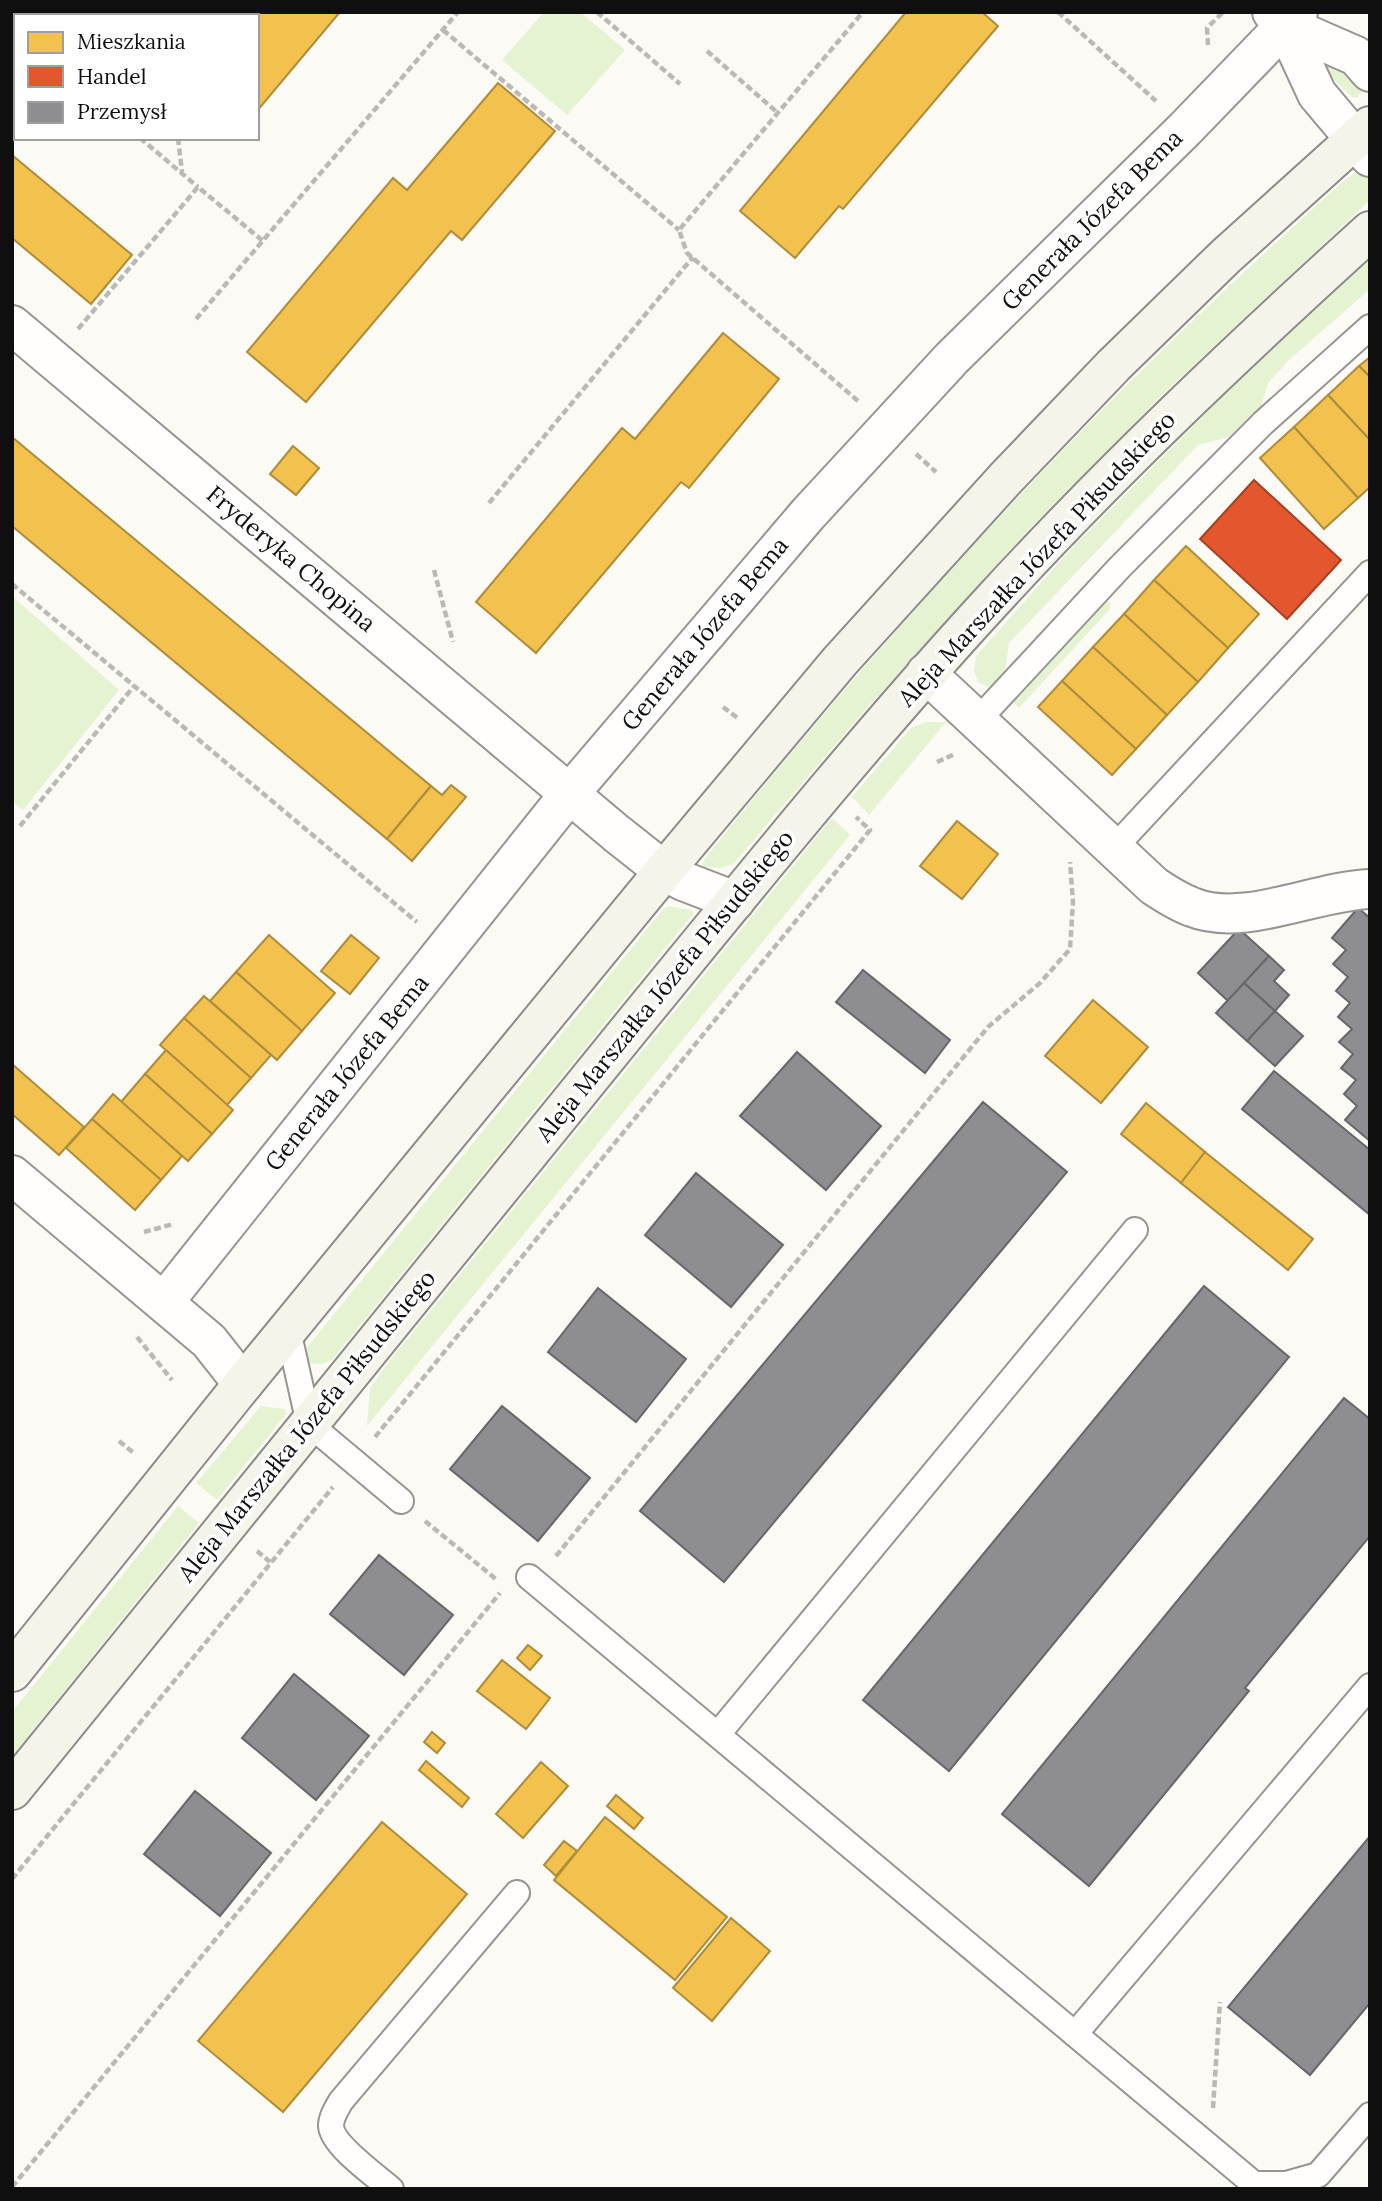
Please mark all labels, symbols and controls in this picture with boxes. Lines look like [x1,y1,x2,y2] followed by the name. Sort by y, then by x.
[14,14,259,140] legend
[77,28,186,55] text: Mieszkania
[77,63,146,90] text: Handel
[77,98,167,125] text: Przemysł
[994,122,1189,317] street label: Generała Józefa Bema
[891,404,1182,714] street label: Aleja Marszałka Józefa Piłsudskiego
[200,479,382,639] street label: Fryderyka Chopina
[614,530,795,737] street label: Generała Józefa Bema
[528,823,800,1149] street label: Aleja Marszałka Józefa Piłsudskiego
[258,968,435,1177] street label: Generała Józefa Bema
[170,1263,442,1589] street label: Aleja Marszałka Józefa Piłsudskiego

